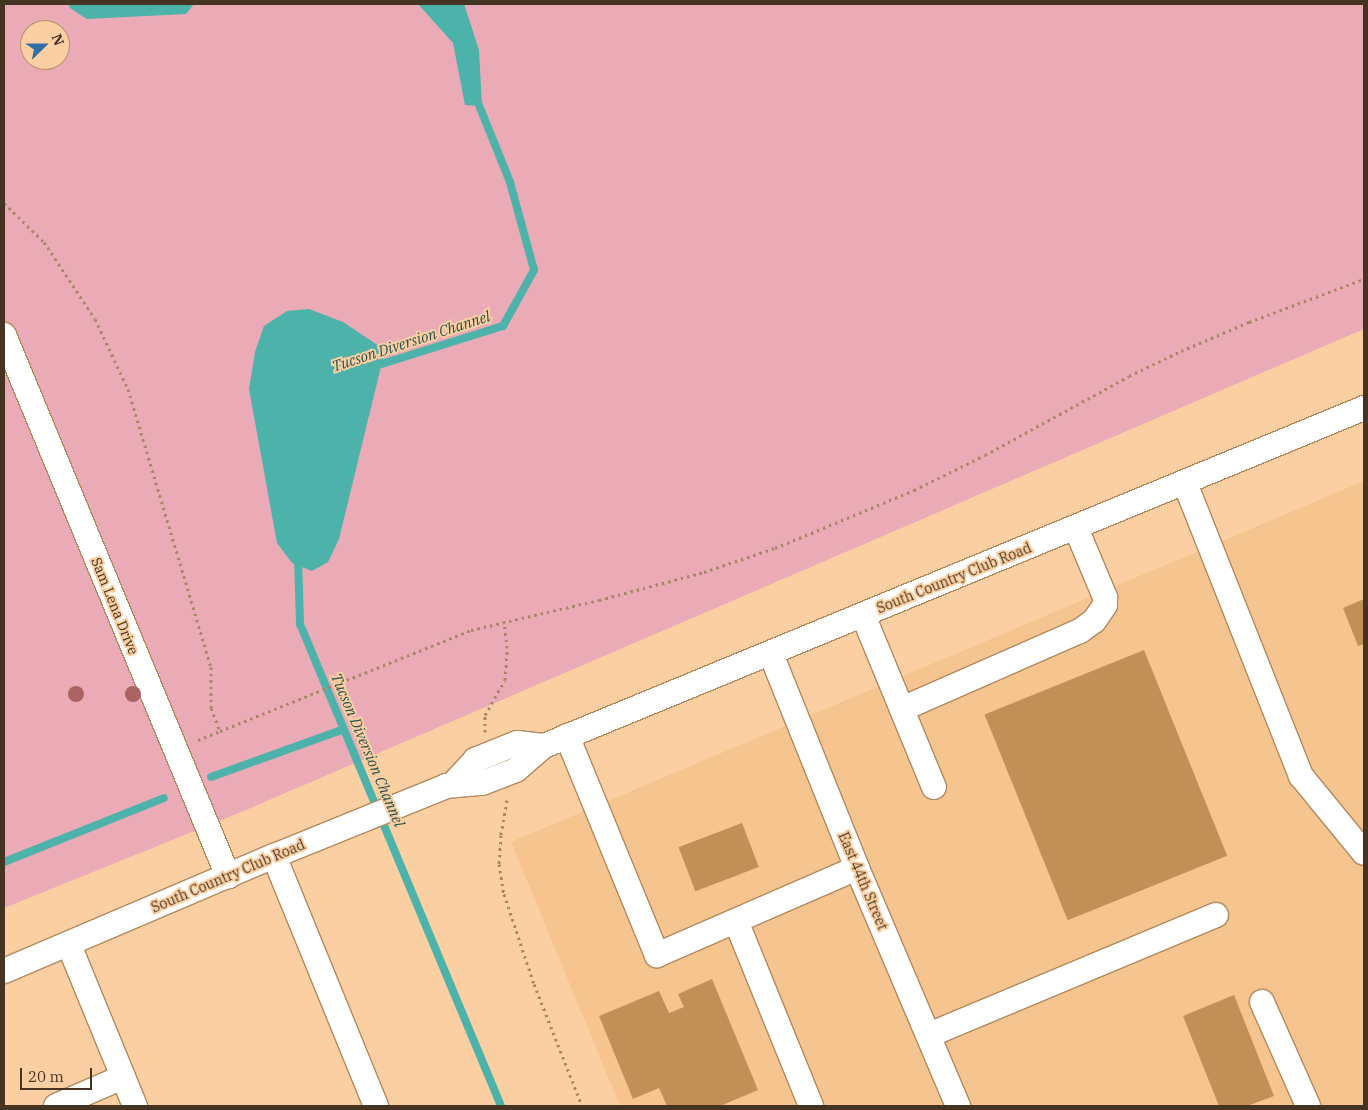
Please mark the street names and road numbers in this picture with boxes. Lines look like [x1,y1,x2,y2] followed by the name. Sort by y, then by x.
[874,539,1034,617] street label: South Country Club Road
[88,555,142,657] street label: Sam Lena Drive
[835,830,891,932] street label: East 44th Street
[149,836,307,916] street label: South Country Club Road

